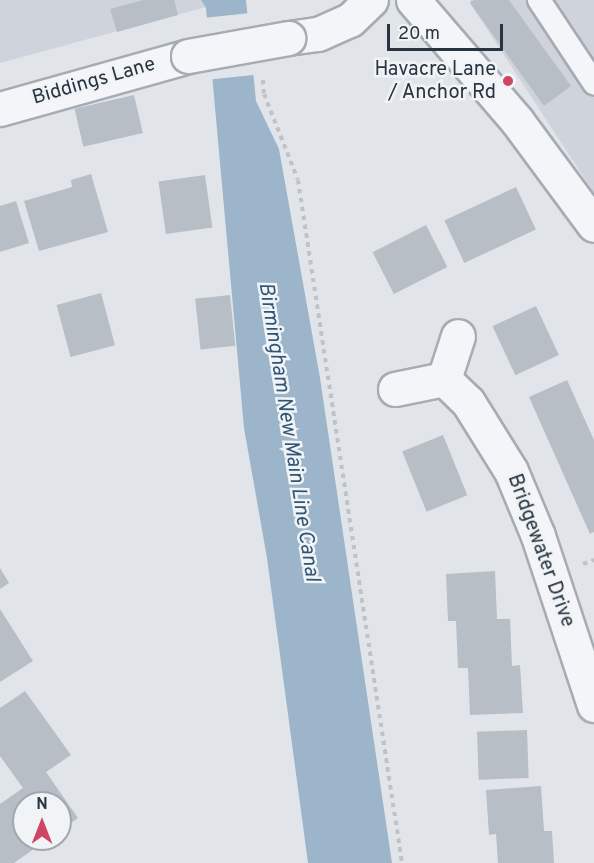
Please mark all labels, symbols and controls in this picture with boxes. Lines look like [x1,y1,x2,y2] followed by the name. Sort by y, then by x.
[390,12,506,50] scale bar
[398,23,440,46] text: 20 m
[30,53,158,111] street label: Biddings Lane
[374,58,496,105] place label: Havacre Lane / Anchor Rd
[501,74,515,88] marker: Havacre Lane / Anchor Rd
[252,281,324,583] water label: Birmingham New Main Line Canal
[501,471,579,631] street label: Bridgewater Drive
[12,791,72,851] north arrow
[36,795,48,815] text: N

